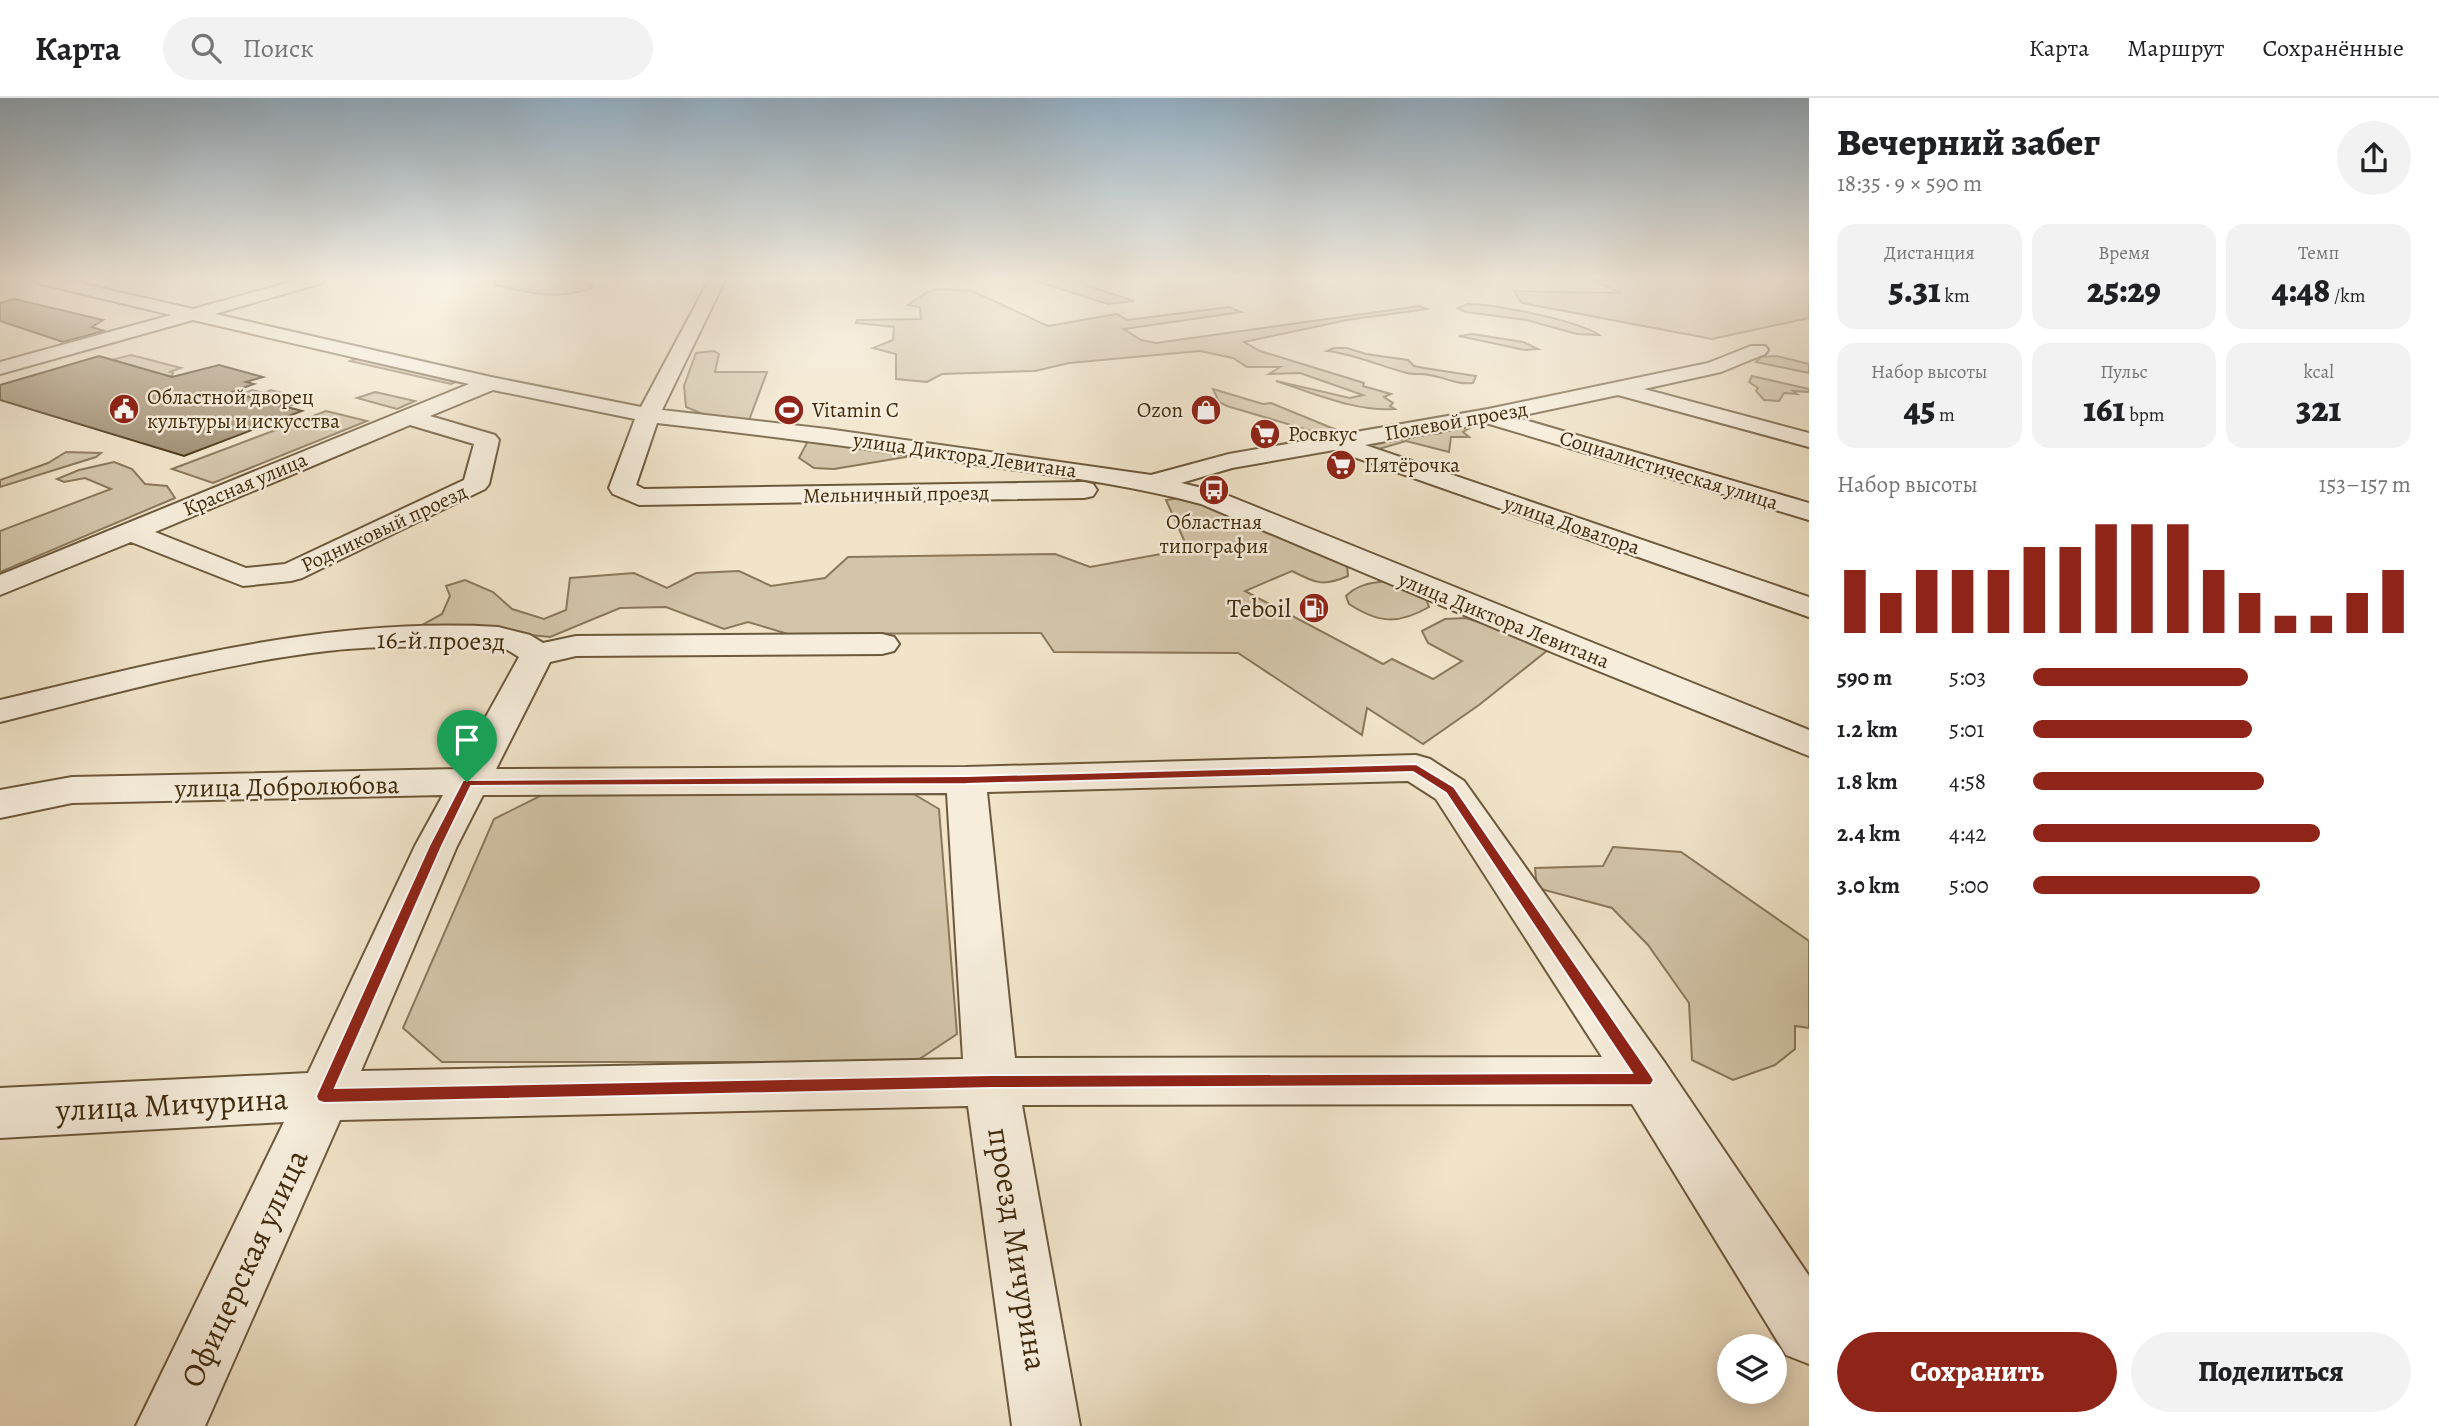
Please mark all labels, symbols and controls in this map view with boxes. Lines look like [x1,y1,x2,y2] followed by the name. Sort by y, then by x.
[163,17,653,80] search box
[35,26,121,71] text: Карта
[187,29,225,67] icon: search
[243,31,314,66] text: Поиск
[2029,32,2089,64] text: Карта
[2127,32,2225,64] text: Маршрут
[2263,32,2404,64] text: Сохранённые
[1837,116,2100,168] text: Вечерний забег
[2337,121,2411,195] button: share
[1837,168,1982,199] text: 18:35 · 9 × 590 m
[1884,240,1975,266] text: Дистанция
[2098,240,2150,266] text: Время
[2298,240,2339,266] text: Темп
[1889,266,1941,314] text: 5.31
[2087,266,2161,314] text: 25:29
[2272,266,2330,314] text: 4:48
[1941,283,1970,309] text: km
[2330,283,2366,309] text: /km
[1871,359,1988,385] text: Набор высоты
[2100,359,2148,385] text: Пульс
[2303,359,2334,385] text: kcal
[147,383,340,435] place label: Областной дворец культуры и искусства
[1904,385,1935,433] text: 45
[2083,385,2125,433] text: 161
[2296,385,2341,433] text: 321
[107,392,141,426] public building icon: Областной дворец культуры и искусства
[772,393,806,427] sports icon: Vitamin C
[1189,393,1223,427] shop icon: Ozon
[1382,395,1530,447] street label: Полевой проезд
[811,396,899,424] place label: Vitamin C
[1137,396,1183,424] place label: Ozon
[1935,402,1955,428] text: m
[2125,402,2165,428] text: bpm
[1248,417,1282,451] supermarket icon: Росвкус
[1288,420,1358,448] place label: Росвкус
[1556,423,1782,517] street label: Социалистическая улица
[851,425,1079,485] street label: улица Диктора Левитана
[178,445,312,523] street label: Красная улица
[1324,448,1358,482] supermarket icon: Пятёрочка
[1364,451,1460,479] place label: Пятёрочка
[1837,469,1978,500] text: Набор высоты
[2319,469,2411,500] text: 153–157 m
[1197,473,1231,507] bus stop icon: Областная типография
[296,477,472,579] street label: Родниковый проезд
[803,478,989,510] street label: Мельничный проезд
[1499,488,1644,561] street label: улица Доватора
[1160,508,1268,560] place label: Областная типография
[1393,564,1614,675] street label: улица Диктора Левитана
[1227,591,1291,626] place label: Teboil
[1297,591,1331,625] fuel station icon: Teboil
[376,622,506,659] street label: 16-й проезд
[1837,662,1892,693] text: 590 m
[1949,662,1986,693] text: 5:03
[437,710,497,782] pin
[1837,714,1898,745] text: 1.2 km
[1949,714,1985,745] text: 5:01
[448,721,486,759] icon: arrive
[1837,766,1898,797] text: 1.8 km
[1949,766,1986,797] text: 4:58
[173,767,400,806] street label: улица Добролюбова
[1837,818,1900,849] text: 2.4 km
[1949,818,1986,849] text: 4:42
[1837,870,1900,901] text: 3.0 km
[1949,870,1989,901] text: 5:00
[54,1076,289,1132] street label: улица Мичурина
[977,1124,1059,1374] street label: проезд Мичурина
[170,1142,318,1394] street label: Офицерская улица
[1837,1332,2117,1412] button: Сохранить
[2131,1332,2411,1412] button: Поделиться
[1717,1334,1787,1404] map controls
[1717,1334,1787,1404] button: layers

